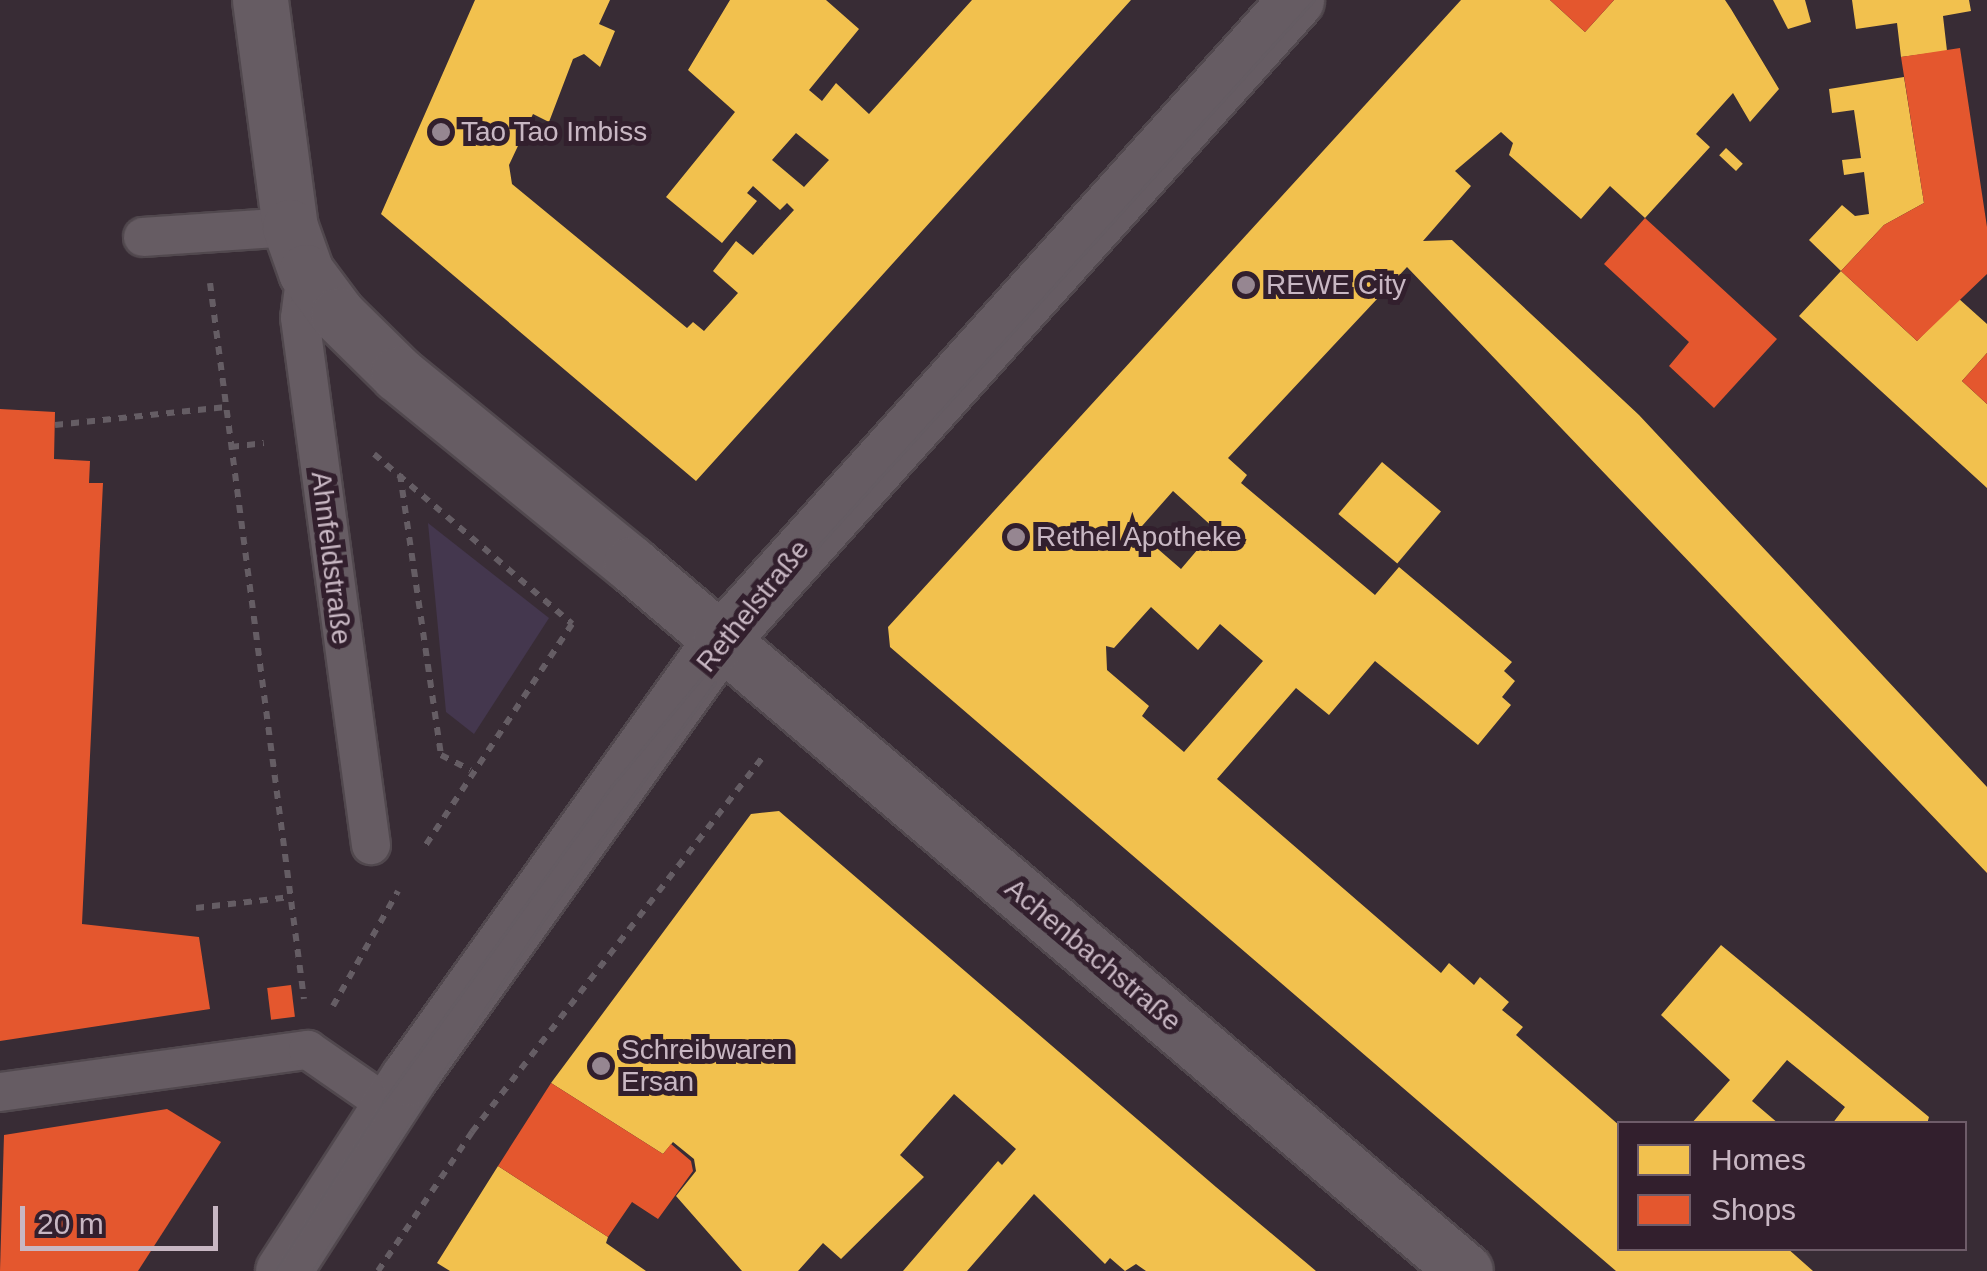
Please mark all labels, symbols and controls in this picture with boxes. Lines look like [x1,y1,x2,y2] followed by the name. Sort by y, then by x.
[461,115,648,149] place label: Tao Tao Imbiss
[430,121,452,143] marker: Tao Tao Imbiss
[1266,268,1406,302] place label: REWE City
[1235,274,1257,296] marker: REWE City
[304,469,358,647] street label: Ahnfeldstraße
[1036,520,1243,554] place label: Rethel Apotheke
[1005,526,1027,548] marker: Rethel Apotheke
[690,533,816,679] street label: Rethelstraße
[998,872,1188,1038] street label: Achenbachstraße
[621,1033,792,1099] place label: Schreibwaren Ersan
[590,1055,612,1077] marker: Schreibwaren Ersan
[1617,1121,1967,1251] legend
[1711,1143,1806,1176] text: Homes
[25,1186,222,1248] scale bar
[1711,1193,1796,1226] text: Shops
[37,1207,104,1240] text: 20 m

